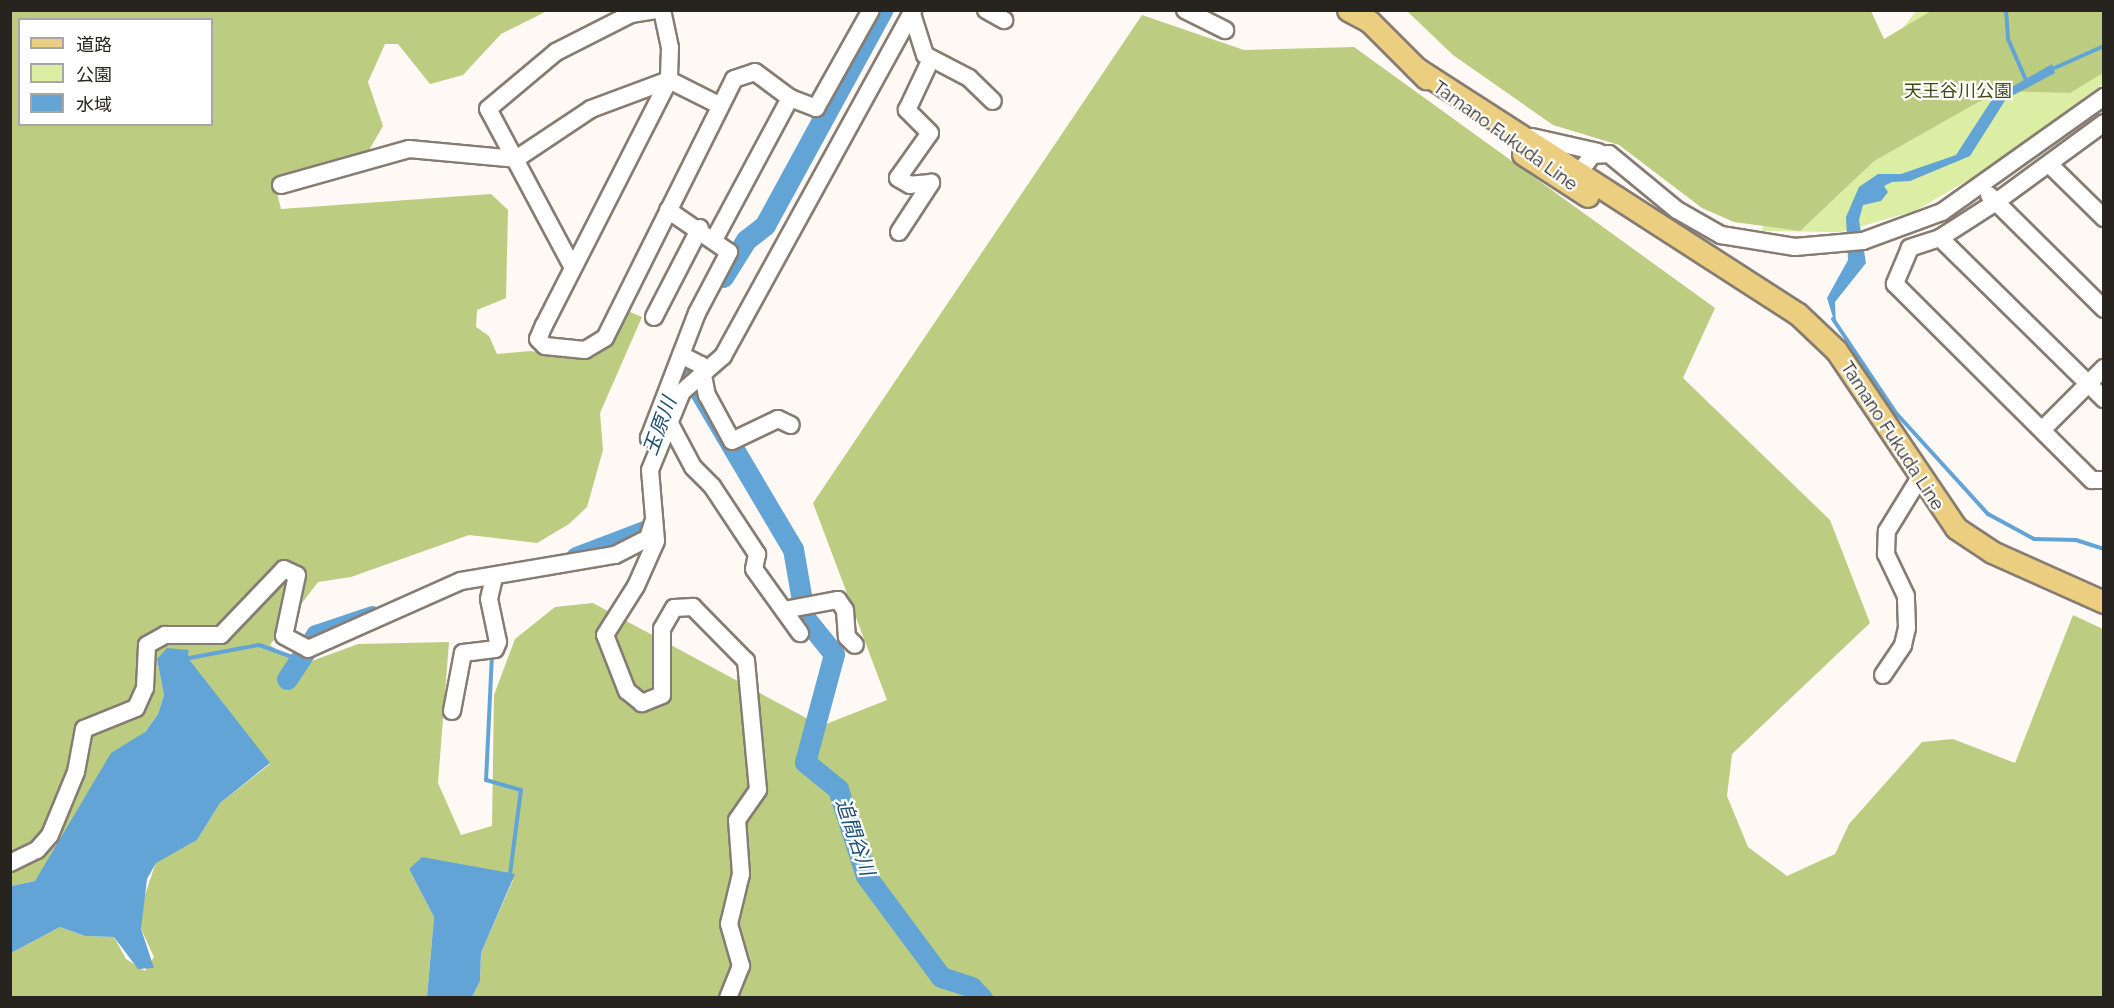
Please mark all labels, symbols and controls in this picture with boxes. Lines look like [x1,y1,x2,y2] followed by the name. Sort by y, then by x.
[18,18,213,126] legend
[76,34,112,55] text: 道路
[76,64,112,85] text: 公園
[1429,76,1581,196] street label: Tamano Fukuda Line
[1904,80,2012,102] park label: 天王谷川公園
[76,94,112,115] text: 水域
[1836,358,1948,514] street label: Tamano Fukuda Line
[638,394,682,458] water label: 玉原川
[831,795,879,879] water label: 追間谷川

